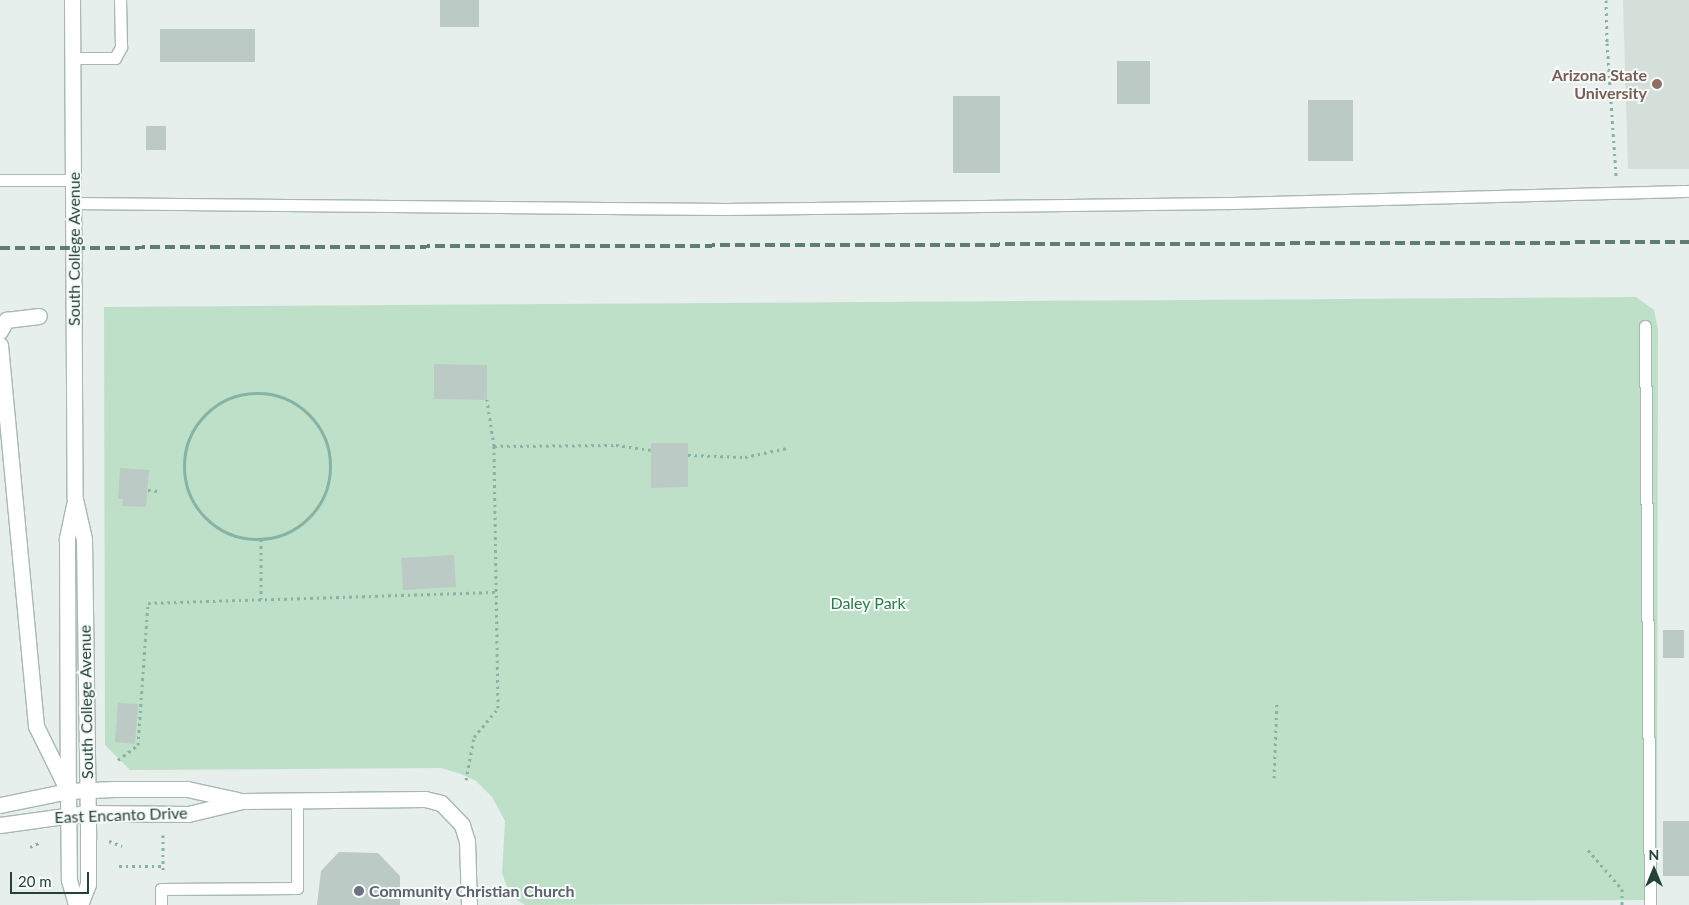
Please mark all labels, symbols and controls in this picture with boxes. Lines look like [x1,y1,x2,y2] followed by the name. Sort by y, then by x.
[1552,65,1647,103] place label: Arizona State University
[1651,78,1663,90] marker: Arizona State University
[64,172,84,326] street label: South College Avenue
[830,593,906,613] park label: Daley Park
[75,625,97,779] street label: South College Avenue
[54,803,188,827] street label: East Encanto Drive
[1629,845,1679,895] north arrow
[1649,846,1659,863] text: N
[12,862,91,894] scale bar
[18,872,52,890] text: 20 m
[369,881,575,901] place label: Community Christian Church
[353,885,365,897] marker: Community Christian Church

